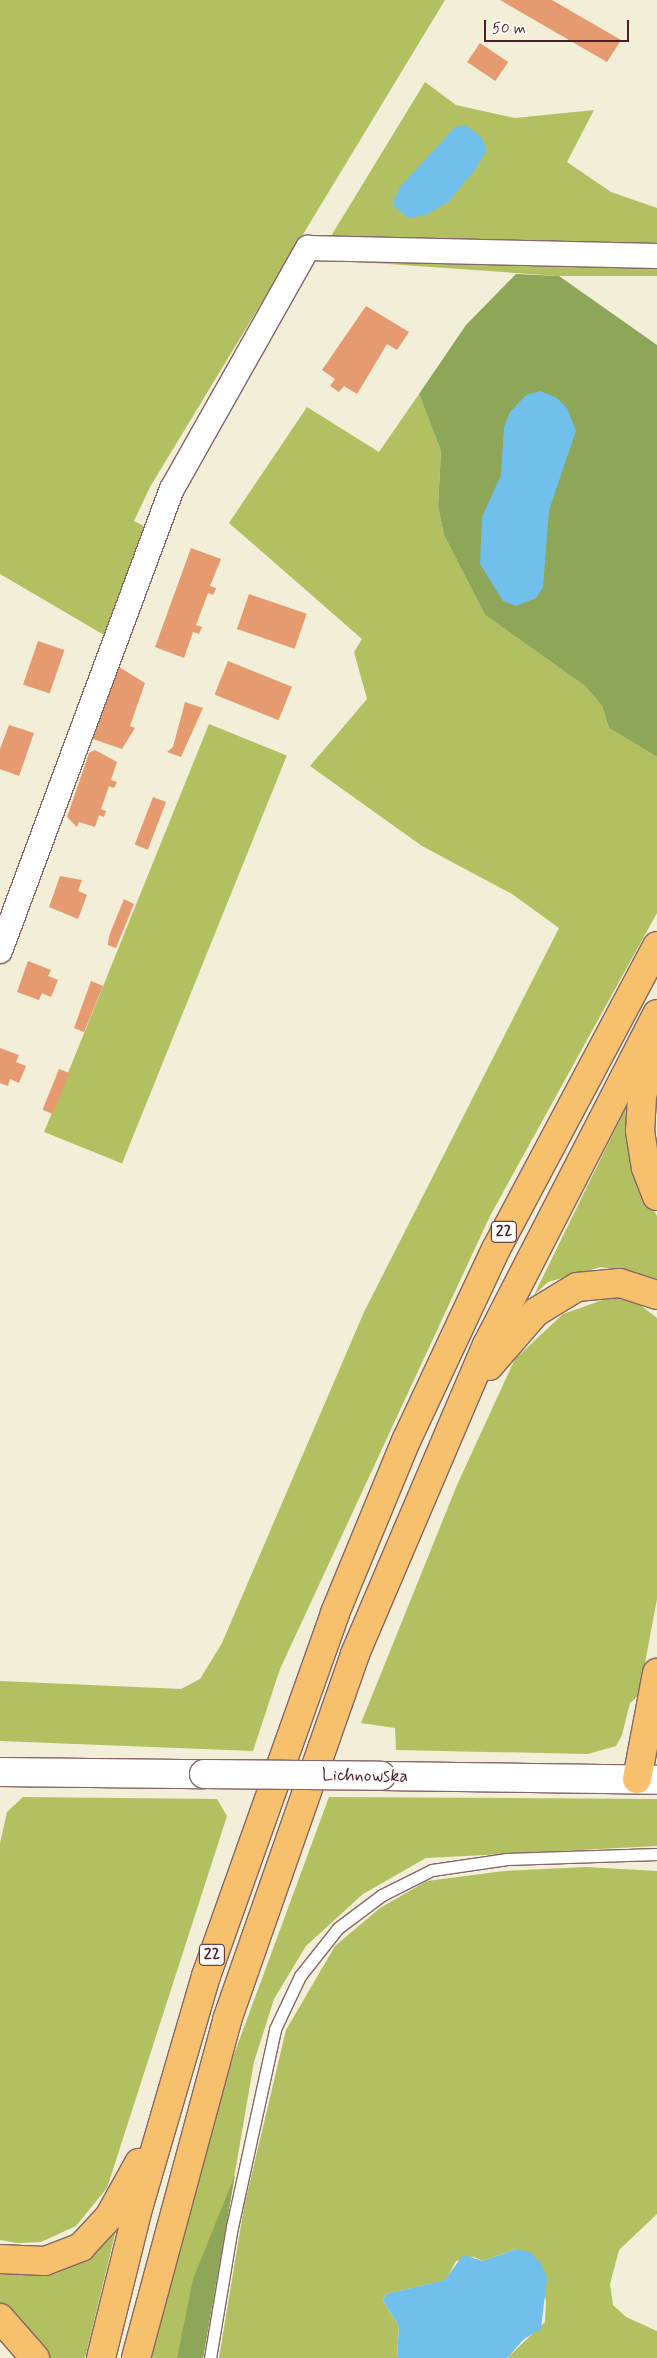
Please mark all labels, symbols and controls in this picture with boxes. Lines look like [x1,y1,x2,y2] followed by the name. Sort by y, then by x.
[487,10,632,42] scale bar
[492,19,526,39] text: 50 m
[490,1218,518,1246] road number: 22
[322,1764,408,1788] street label: Lichnowska
[198,1942,226,1968] road number: 22

